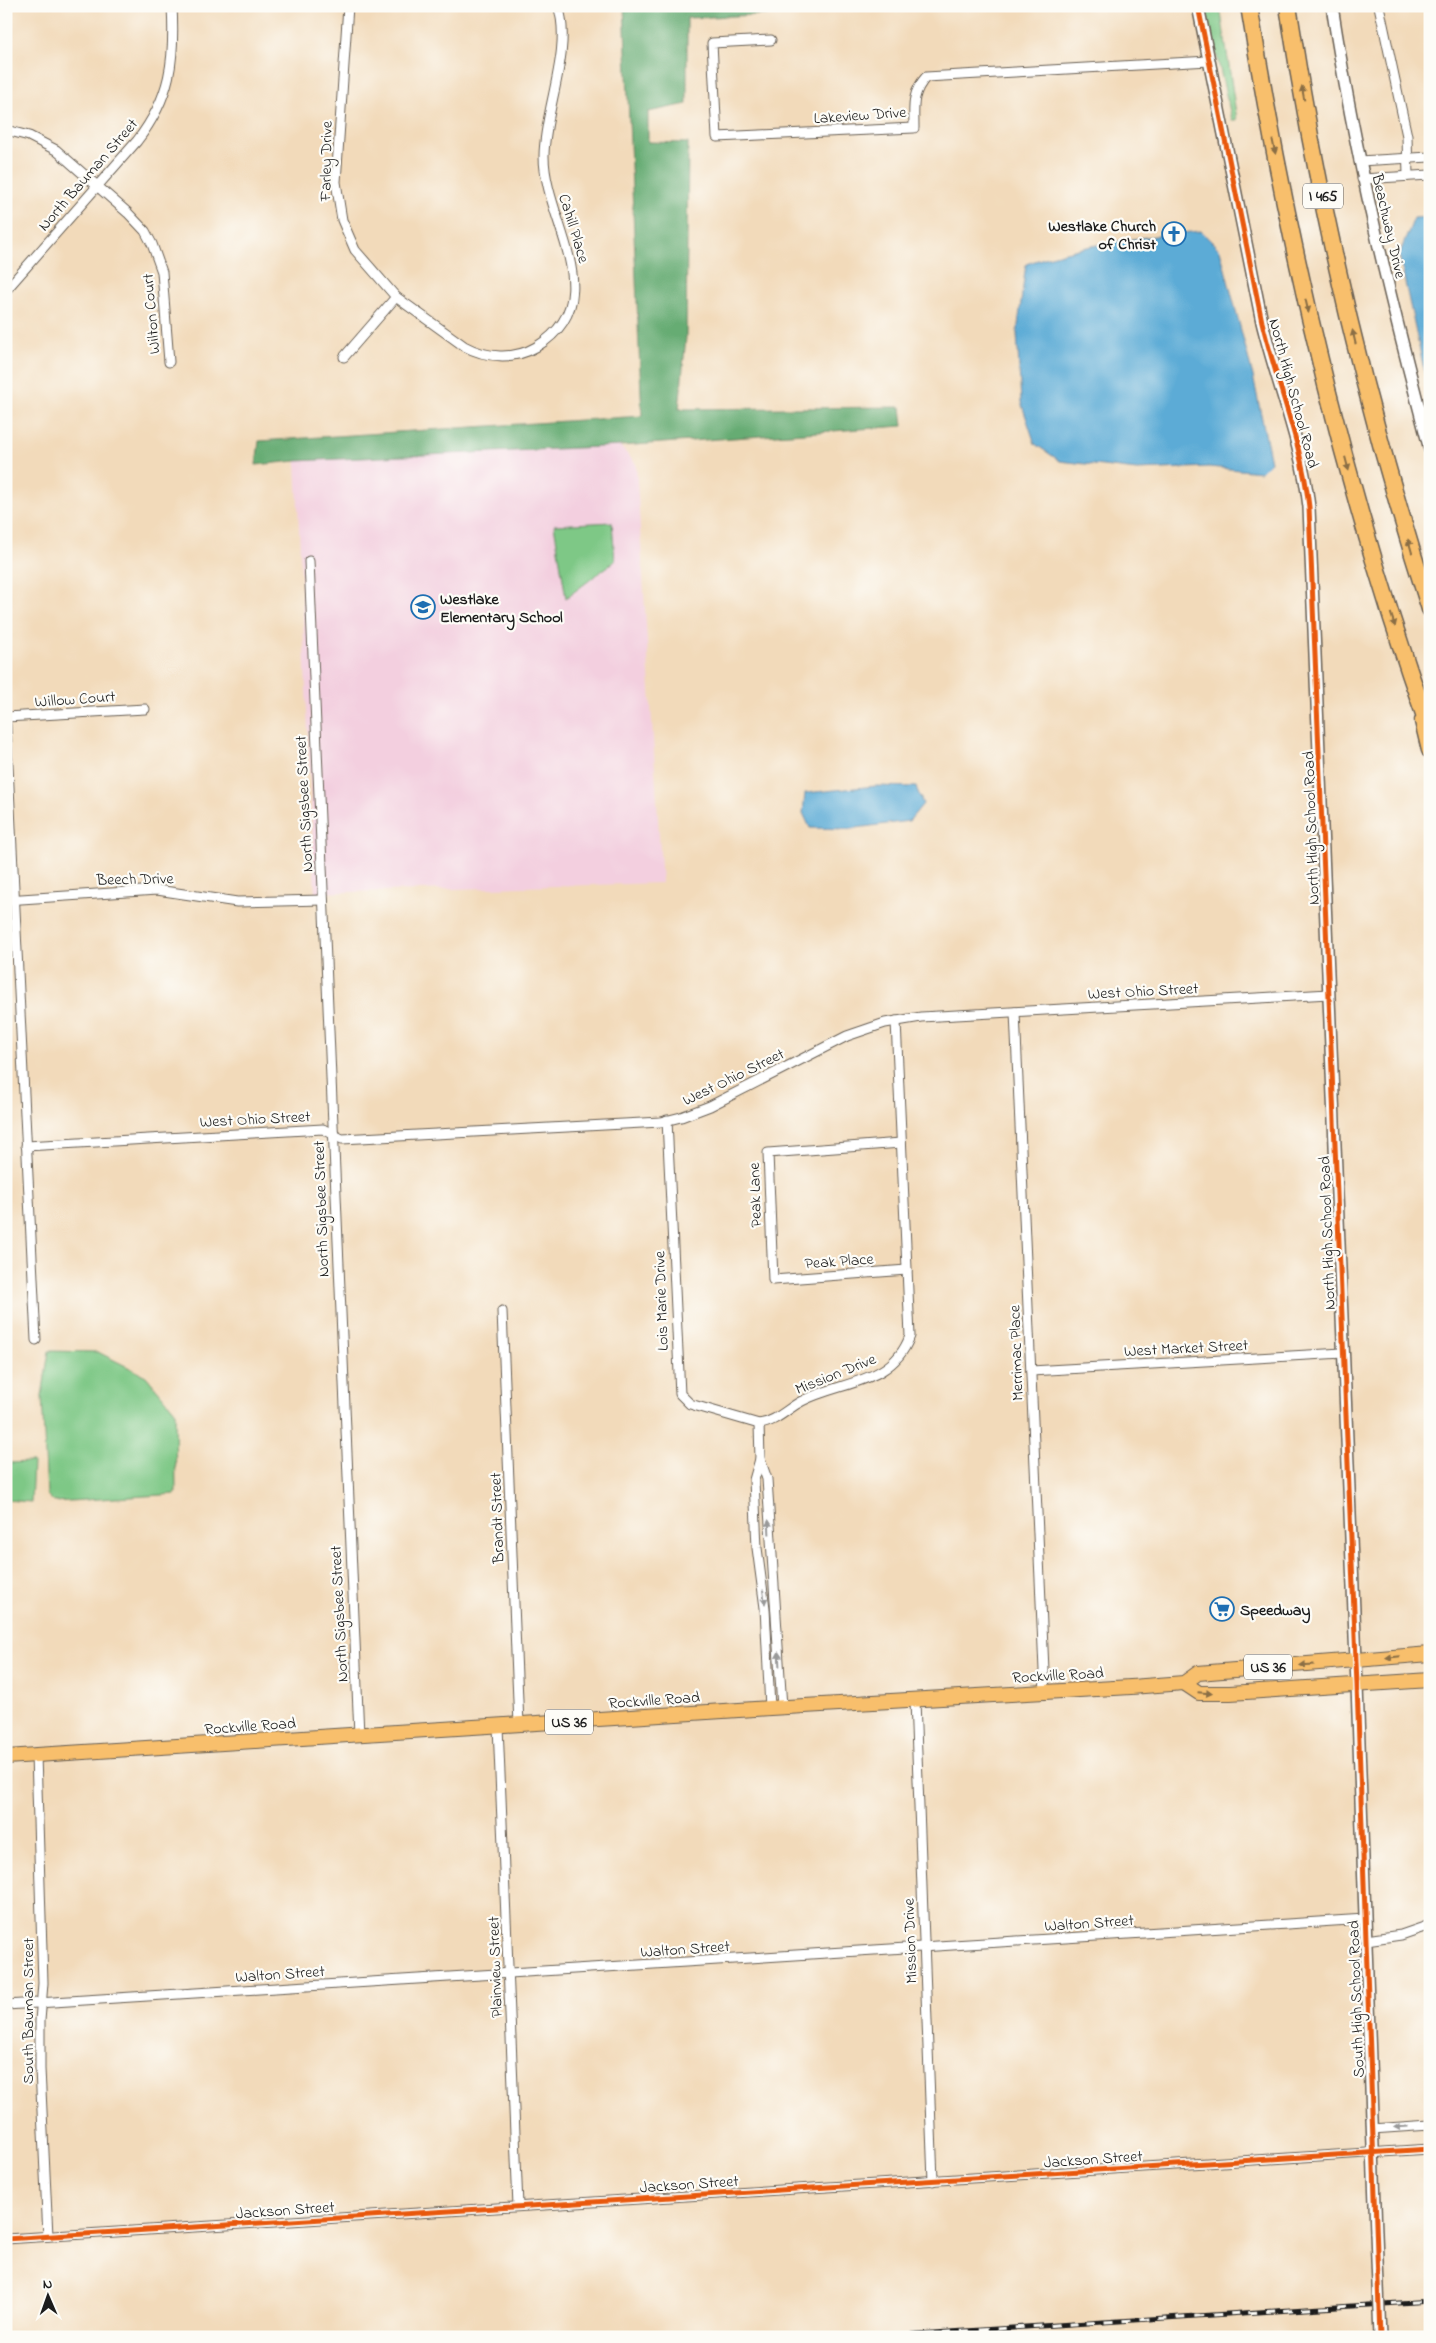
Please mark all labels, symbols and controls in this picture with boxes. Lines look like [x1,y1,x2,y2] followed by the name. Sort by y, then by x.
[1299,84,1307,100] one-way arrow
[813,101,908,131] street label: Lakeview Drive
[33,113,145,237] street label: North Bauman Street
[314,120,340,202] street label: Farley Drive
[1270,140,1278,156] one-way arrow
[1364,171,1412,282] street label: Beachway Drive
[1303,184,1343,208] road number: I 465
[551,191,595,267] street label: Cahill Place
[1048,215,1157,257] place label: Westlake Church of Christ
[1161,221,1187,247] church icon: Westlake Church of Christ
[136,272,167,355] street label: Wilton Court
[1303,299,1311,314] one-way arrow
[1262,316,1325,471] street label: North High School Road
[1350,330,1358,345] one-way arrow
[1344,456,1352,471] one-way arrow
[1405,538,1413,553] one-way arrow
[440,588,563,631] place label: Westlake Elementary School
[410,594,436,620] school or university icon: Westlake Elementary School
[1389,612,1397,627] one-way arrow
[34,685,117,715] street label: Willow Court
[289,734,321,873] street label: North Sigsbee Street
[1297,751,1327,905] street label: North High School Road
[95,867,175,893] street label: Beech Drive
[1087,977,1200,1007] street label: West Ohio Street
[679,1042,789,1113] street label: West Ohio Street
[199,1105,312,1135] street label: West Ohio Street
[308,1140,336,1278] street label: North Sigsbee Street
[1313,1156,1343,1310] street label: North High School Road
[743,1161,769,1228] street label: Peak Lane
[804,1248,875,1276] street label: Peak Place
[648,1250,676,1351] street label: Lois Marie Drive
[1003,1304,1031,1401] street label: Merrimac Place
[1123,1334,1249,1364] street label: West Market Street
[792,1347,881,1402] street label: Mission Drive
[484,1471,512,1565] street label: Brandt Street
[765,1518,773,1534] one-way arrow
[324,1544,356,1683] street label: North Sigsbee Street
[760,1589,768,1605] one-way arrow
[1209,1596,1235,1622] supermarket icon: Speedway
[1240,1599,1310,1624] place label: Speedway
[775,1650,783,1666] one-way arrow
[1244,1654,1292,1680] road number: US 36
[1384,1654,1400,1662] one-way arrow
[1299,1661,1315,1669] one-way arrow
[1012,1662,1105,1690] street label: Rockville Road
[608,1686,701,1716] street label: Rockville Road
[1198,1689,1214,1697] one-way arrow
[545,1710,593,1734] road number: US 36
[204,1712,297,1742] street label: Rockville Road
[897,1897,924,1984] street label: Mission Drive
[1044,1909,1135,1939] street label: Walton Street
[482,1915,510,2018] street label: Plainview Street
[1342,1920,1372,2078] street label: South High School Road
[640,1935,731,1965] street label: Walton Street
[17,1937,41,2084] street label: South Bauman Street
[235,1960,326,1990] street label: Walton Street
[1393,2124,1409,2132] one-way arrow
[1043,2145,1144,2175] street label: Jackson Street
[639,2170,740,2200] street label: Jackson Street
[235,2196,336,2226] street label: Jackson Street
[22,2270,72,2320] north arrow
[43,2274,53,2295] text: N

